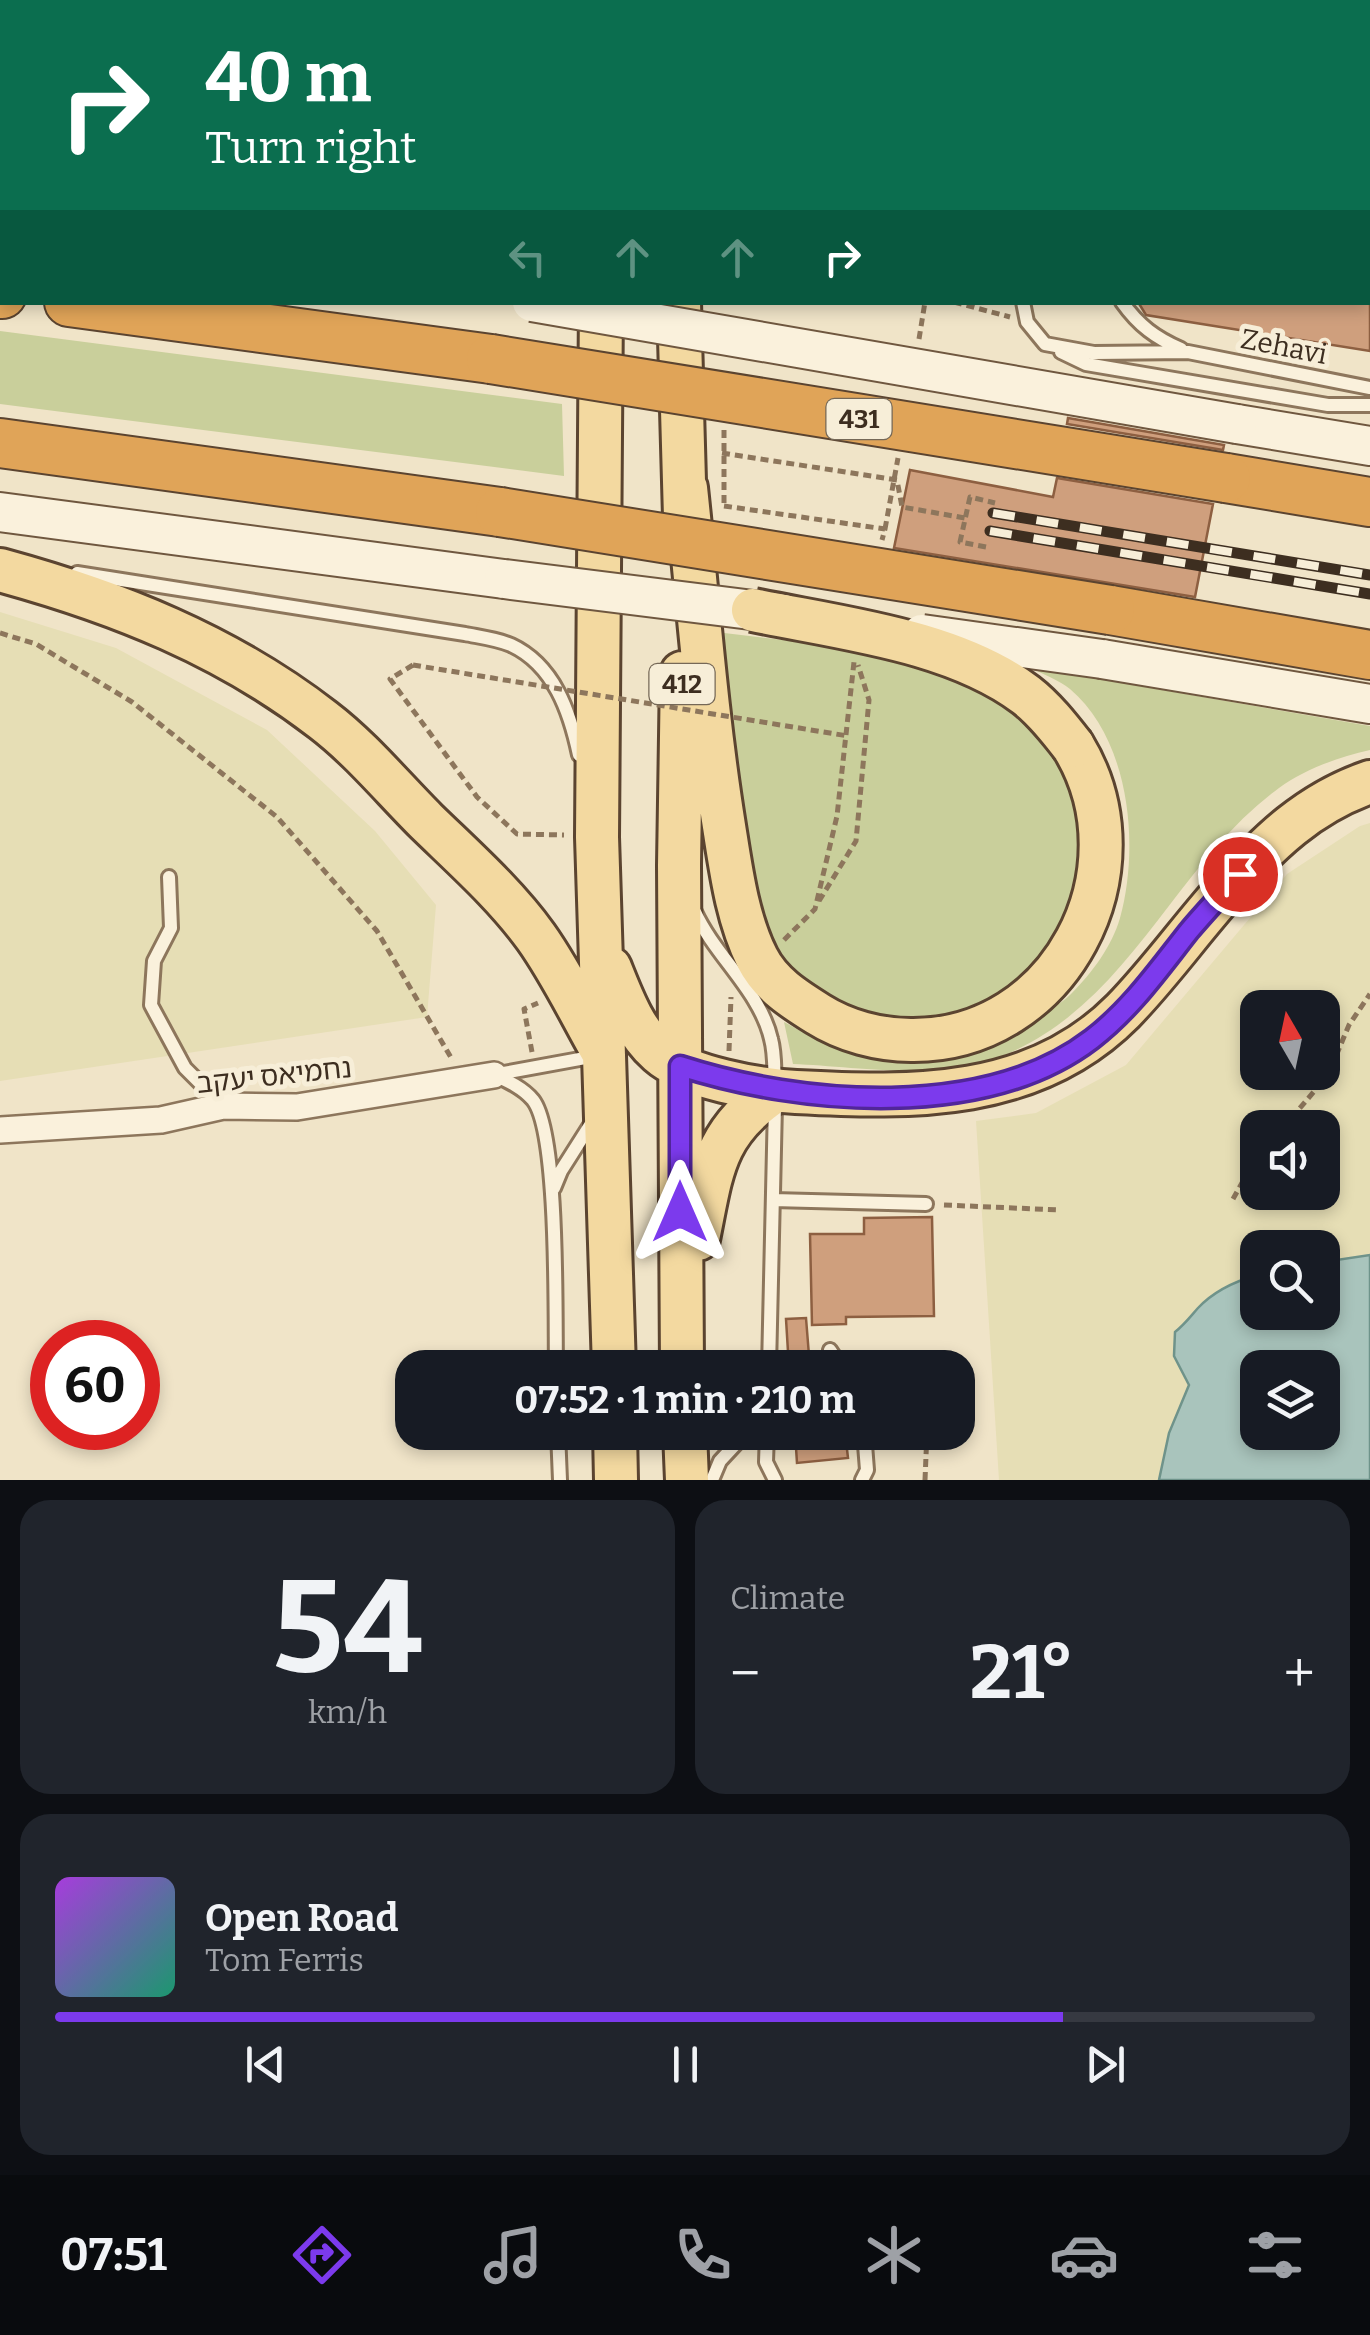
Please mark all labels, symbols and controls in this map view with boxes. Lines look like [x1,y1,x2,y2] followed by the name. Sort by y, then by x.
[205,36,371,120] text: 40 m
[40,40,170,170] icon: right
[205,121,417,175] text: Turn right
[500,230,555,285] icon: left
[605,230,660,285] icon: ahead
[710,230,765,285] icon: ahead
[815,230,870,285] icon: right
[1238,322,1330,371] street label: Zehavi
[826,399,892,439] road number: 431
[650,664,714,704] road number: 412
[1198,832,1283,917] pin
[1213,847,1268,902] icon: arrive
[1240,990,1340,1090] north arrow
[1240,990,1340,1450] map controls
[195,1051,353,1100] street label: נחמיאס יעקב
[1240,1110,1340,1210] button: sound
[628,1160,732,1264] position arrow
[1240,1230,1340,1330] button: search
[30,1320,160,1450] speed limit sign: 60
[1240,1350,1340,1450] button: layers
[514,1377,856,1423] text: 07:52 · 1 min · 210 m
[272,1550,423,1706] text: 54
[730,1579,845,1617] text: Climate
[970,1628,1074,1718] text: 21°
[730,1641,760,1707] text: −
[1284,1641,1315,1707] text: +
[308,1693,387,1731] text: km/h
[205,1895,398,1941] text: Open Road
[205,1941,364,1979] text: Tom Ferris
[238,2037,293,2092] icon: previous
[658,2037,713,2092] icon: pause
[1078,2037,1133,2092] icon: next
[287,2220,357,2290] icon: directions
[478,2220,548,2290] icon: music
[668,2220,738,2290] icon: phone
[859,2220,929,2290] icon: climate
[1049,2220,1119,2290] icon: car
[1240,2220,1310,2290] icon: filters
[60,2228,167,2282] text: 07:51

